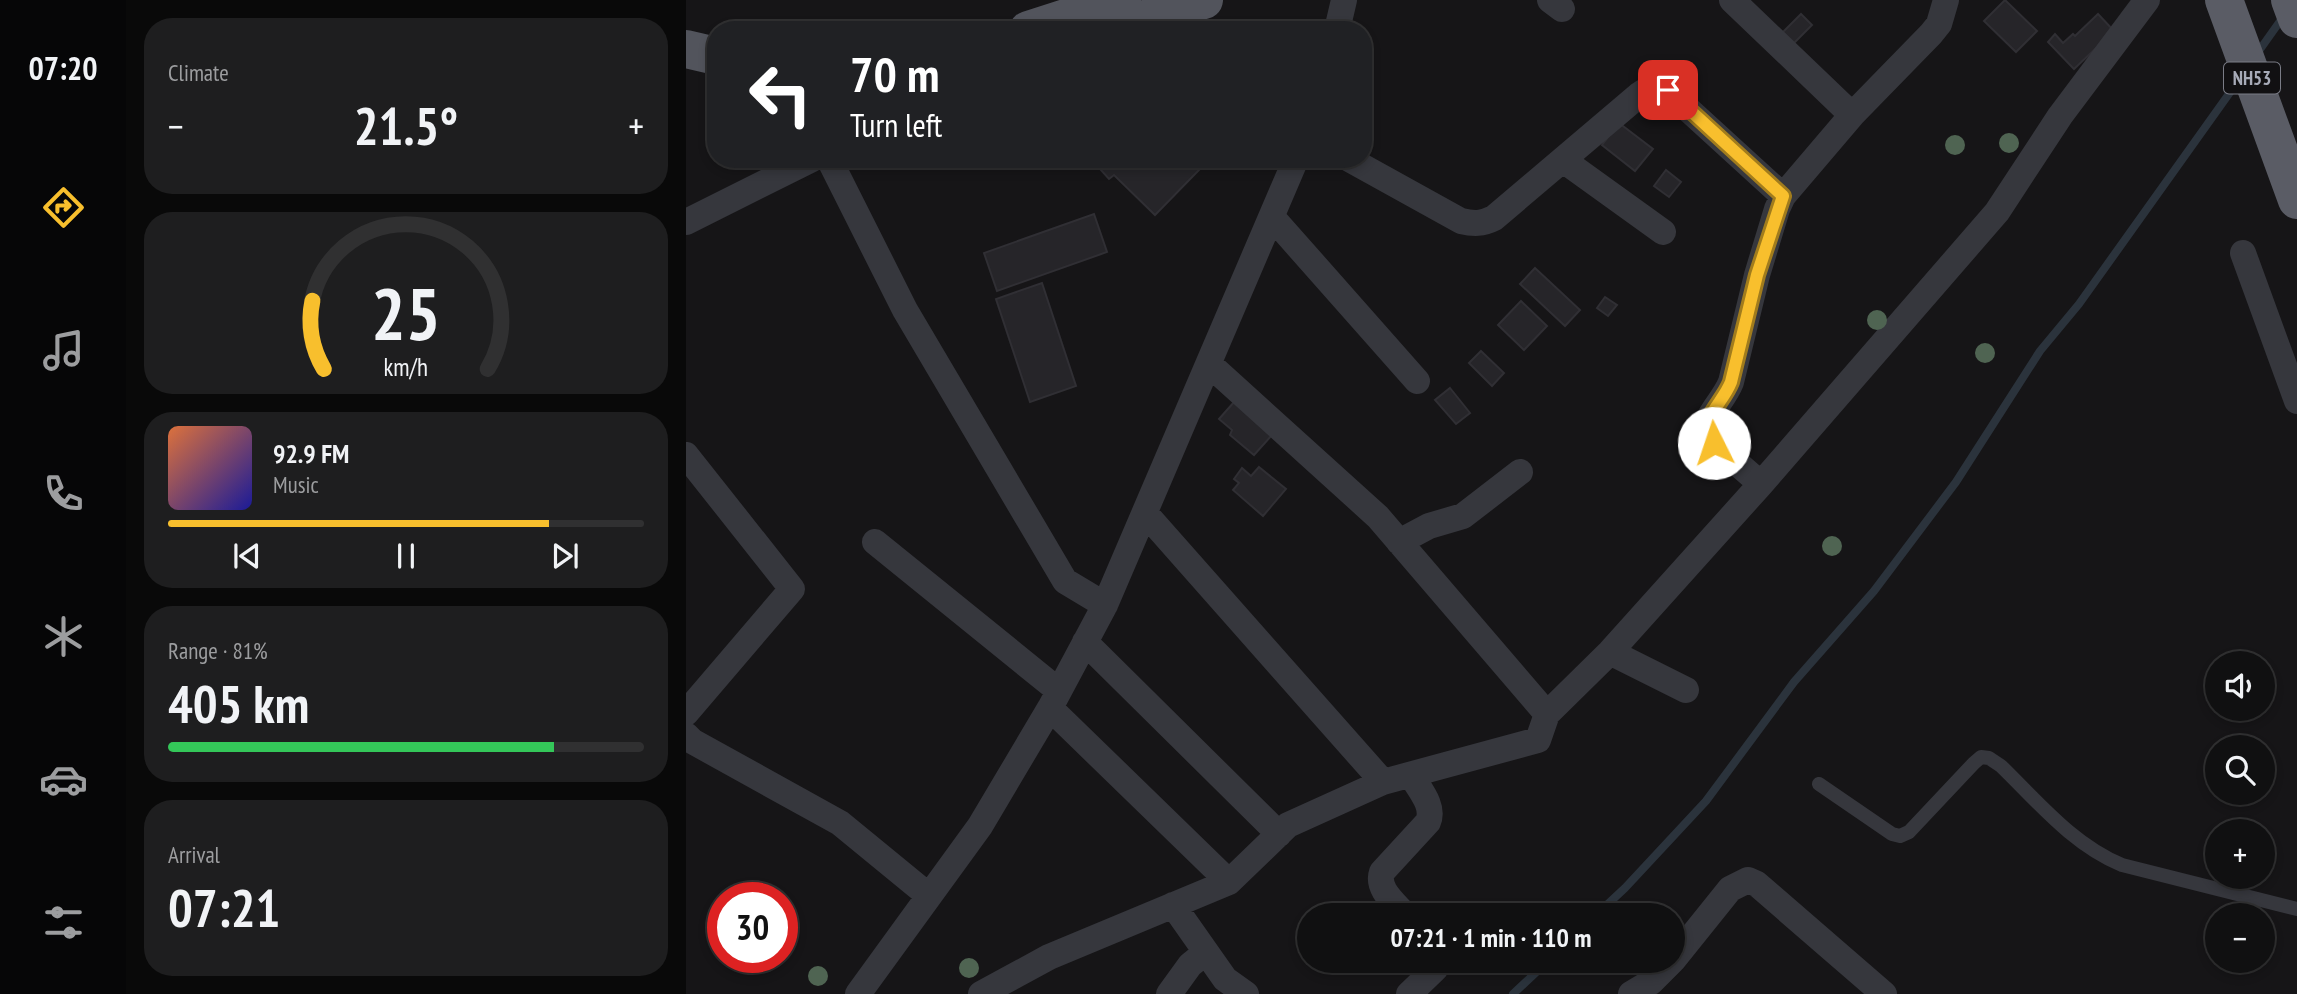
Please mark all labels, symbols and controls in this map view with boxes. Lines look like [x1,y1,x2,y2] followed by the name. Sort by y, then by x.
[850,42,939,106] text: 70 m
[28,47,98,89] text: 07:20
[735,49,826,140] icon: left
[168,58,229,87] text: Climate
[1638,60,1698,120] pin
[2224,62,2280,94] road number: NH53
[1649,71,1687,109] icon: arrive
[354,92,458,159] text: 21.5°
[168,101,184,150] text: −
[628,101,644,150] text: +
[850,104,942,146] text: Turn left
[39,183,88,232] icon: directions
[371,265,441,359] text: 25
[39,326,88,375] icon: music
[384,351,428,383] text: km/h
[1677,406,1751,480] position arrow
[273,437,349,470] text: 92.9 FM
[39,469,88,518] icon: phone
[273,470,319,499] text: Music
[228,537,266,575] icon: previous
[387,537,425,575] icon: pause
[546,537,584,575] icon: next
[39,612,88,661] icon: climate
[168,636,268,665] text: Range · 81%
[2205,651,2275,973] map controls
[2205,651,2275,721] button: sound
[168,670,309,737] text: 405 km
[2205,735,2275,805] button: search
[39,755,88,804] icon: car
[2205,819,2275,889] button: +
[168,840,220,869] text: Arrival
[168,874,280,941] text: 07:21
[707,882,798,973] speed limit sign: 30
[39,898,88,947] icon: filters
[2205,903,2275,973] button: −
[1391,921,1591,954] text: 07:21 · 1 min · 110 m

